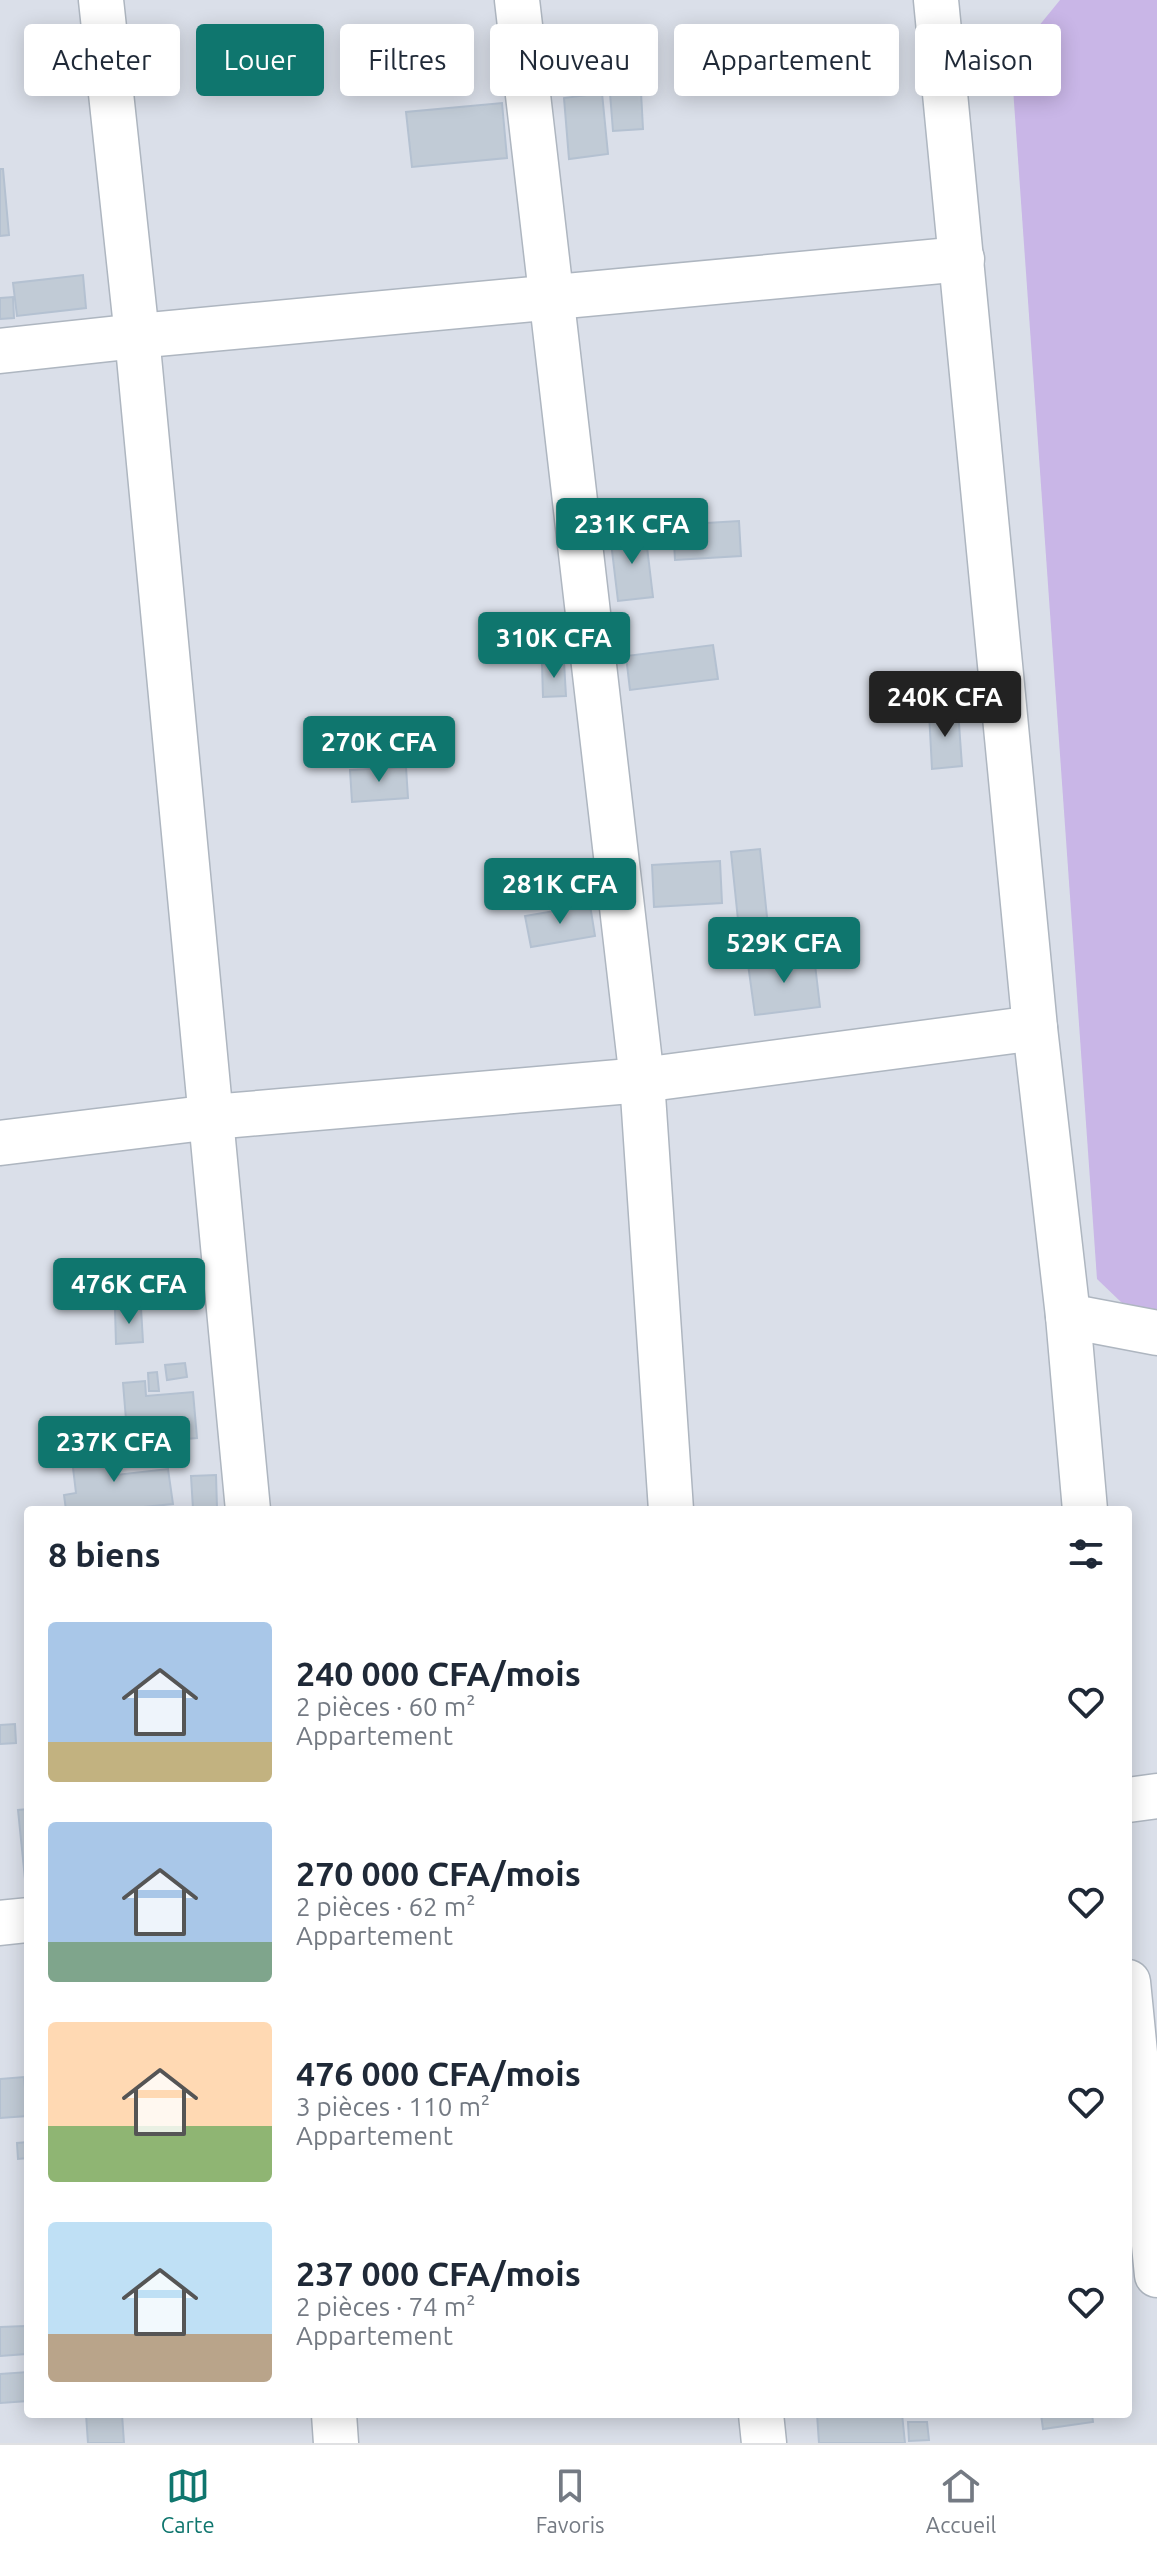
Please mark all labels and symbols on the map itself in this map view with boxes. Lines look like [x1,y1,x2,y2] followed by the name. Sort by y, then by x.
[549,498,715,566] pin: 231K CFA
[471,612,637,680] pin: 310K CFA
[862,671,1028,739] pin: 240K CFA
[296,716,462,784] pin: 270K CFA
[477,858,643,926] pin: 281K CFA
[701,917,867,985] pin: 529K CFA
[46,1258,212,1326] pin: 476K CFA
[31,1416,197,1484] pin: 237K CFA

